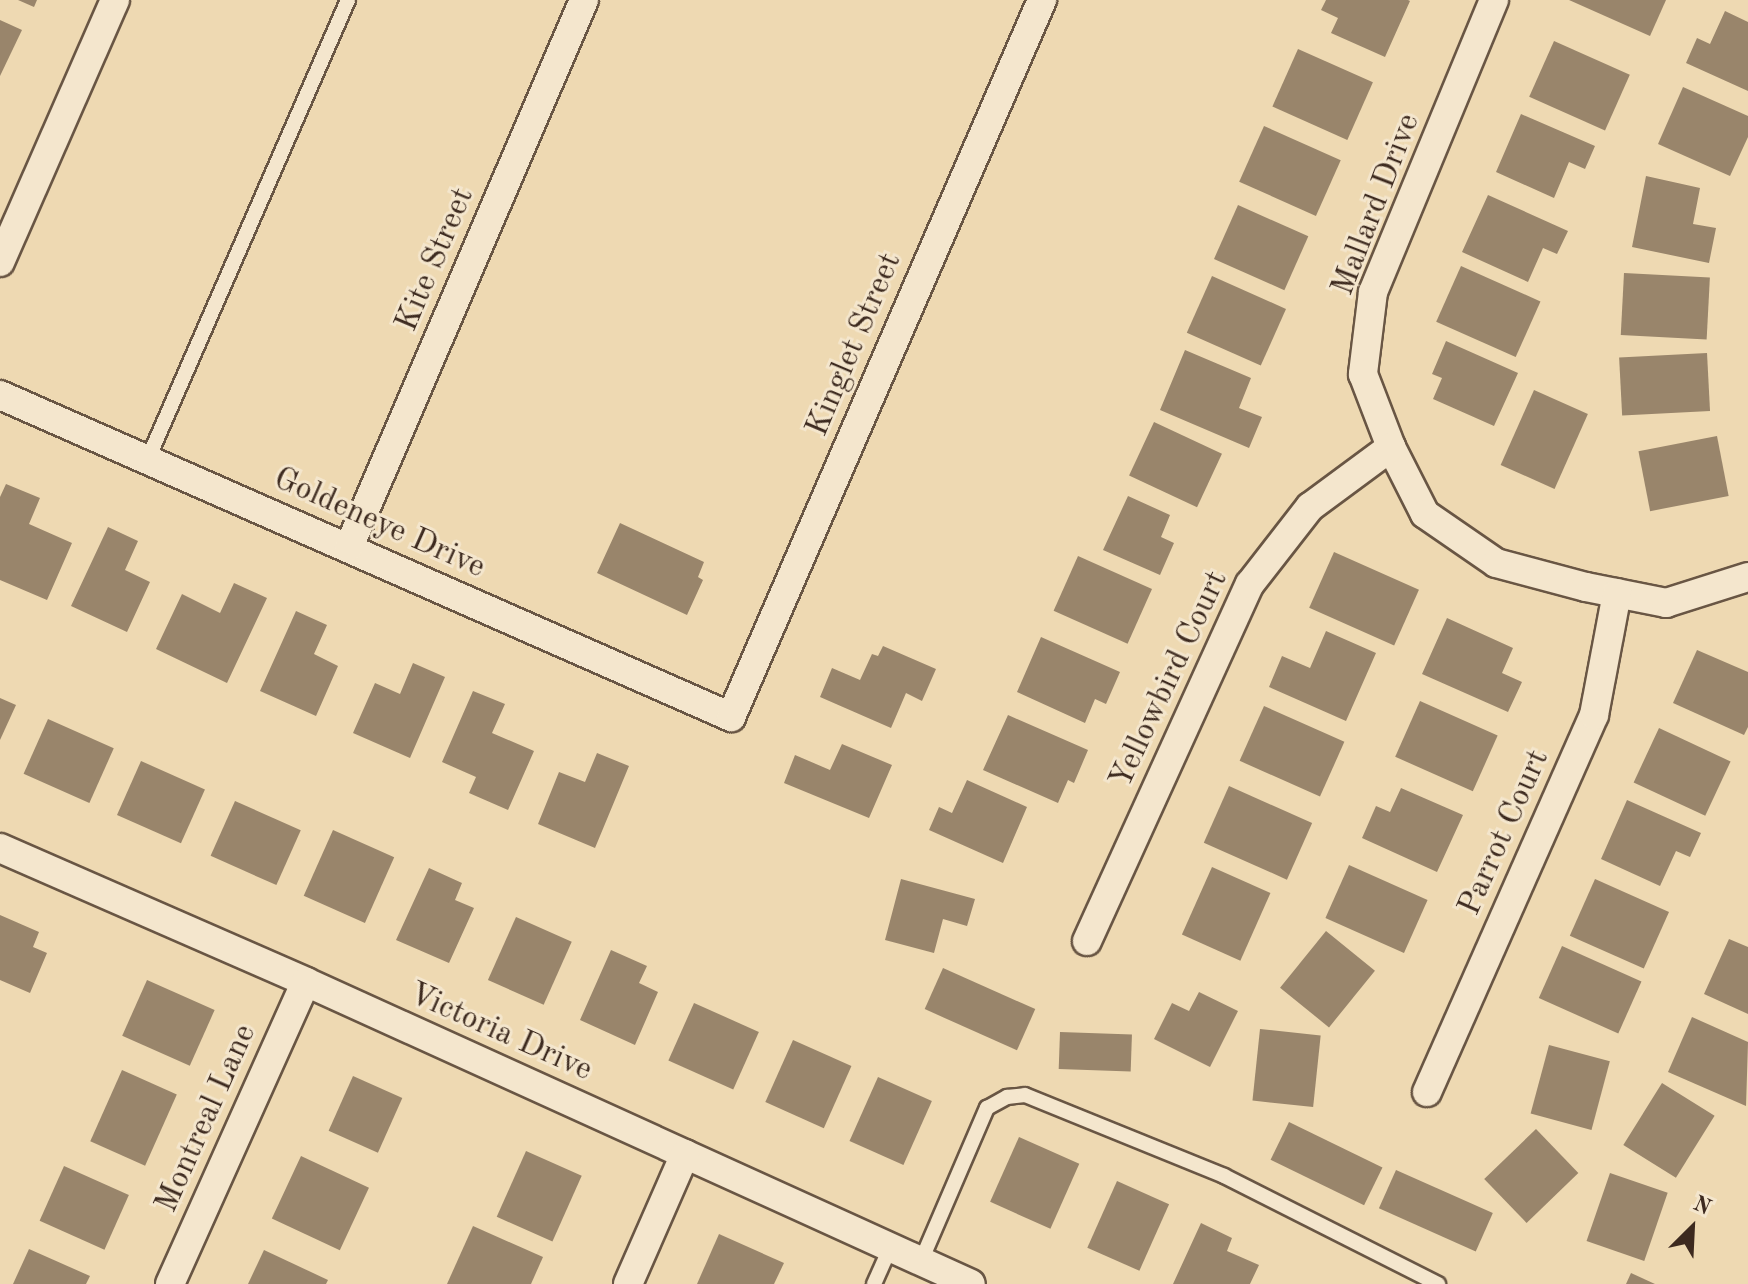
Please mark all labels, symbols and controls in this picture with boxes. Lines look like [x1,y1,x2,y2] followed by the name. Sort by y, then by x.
[1325,109,1429,301] street label: Mallard Drive
[389,182,483,338] street label: Kite Street
[799,247,911,443] street label: Kinglet Street
[268,460,490,588] street label: Goldeneye Drive
[1103,565,1237,795] street label: Yellowbird Court
[1451,744,1559,922] street label: Parrot Court
[403,976,597,1090] street label: Victoria Drive
[148,1019,266,1219] street label: Montreal Lane
[1652,1188,1732,1268] north arrow
[1690,1193,1714,1220] text: N

